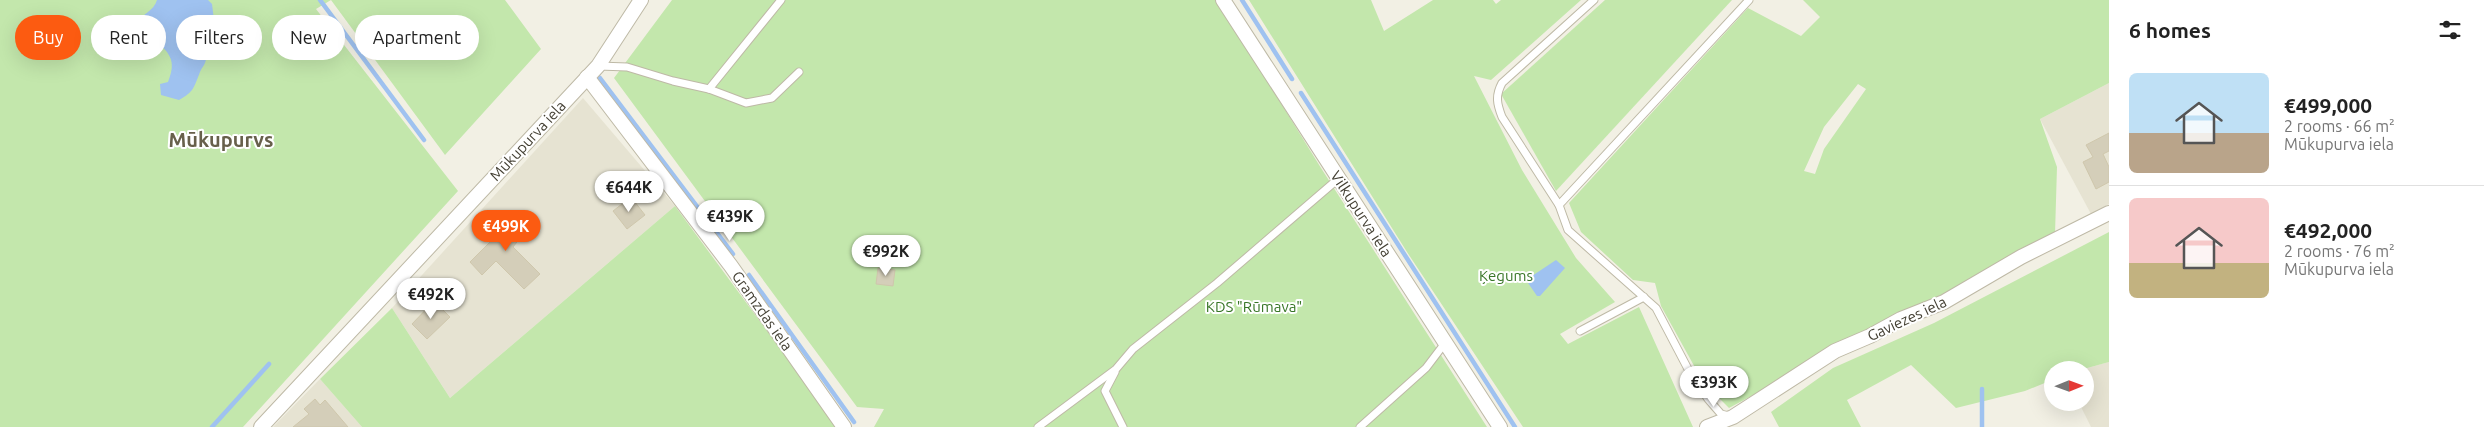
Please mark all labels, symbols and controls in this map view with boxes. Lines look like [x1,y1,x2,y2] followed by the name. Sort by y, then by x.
[15,15,81,60] chip: Buy
[91,15,166,60] chip: Rent
[176,15,262,60] chip: Filters
[272,15,345,60] chip: New
[355,15,479,60] chip: Apartment
[2436,16,2464,44] icon: filters
[2129,18,2211,42] text: 6 homes
[2169,93,2229,153] icon: home
[2284,93,2372,117] text: €499,000
[486,97,569,184] street label: Mūkupurva iela
[2284,117,2395,135] text: 2 rooms · 66 m²
[169,128,273,151] district label: Mūkupurvs
[2284,135,2394,153] text: Mūkupurva iela
[1327,168,1396,260] street label: Vilkupurva iela
[594,170,664,213] pin: €644K
[606,178,652,196] text: €644K
[695,200,765,242] pin: €439K
[707,207,753,225] text: €439K
[471,210,541,252] pin: €499K
[483,217,529,235] text: €499K
[2169,218,2229,278] icon: home
[2284,218,2372,242] text: €492,000
[851,234,921,277] pin: €992K
[863,242,909,260] text: €992K
[2284,242,2395,260] text: 2 rooms · 76 m²
[2284,260,2394,278] text: Mūkupurva iela
[1479,267,1533,284] park label: Ķegums
[729,268,796,354] street label: Gramzdas iela
[396,278,466,320] pin: €492K
[408,285,454,303] text: €492K
[1864,293,1949,344] street label: Gaviezes iela
[1206,298,1302,315] park label: KDS "Rūmava"
[2044,361,2094,411] north arrow
[2044,361,2094,411] map controls
[1679,366,1749,408] pin: €393K
[1691,373,1737,391] text: €393K

